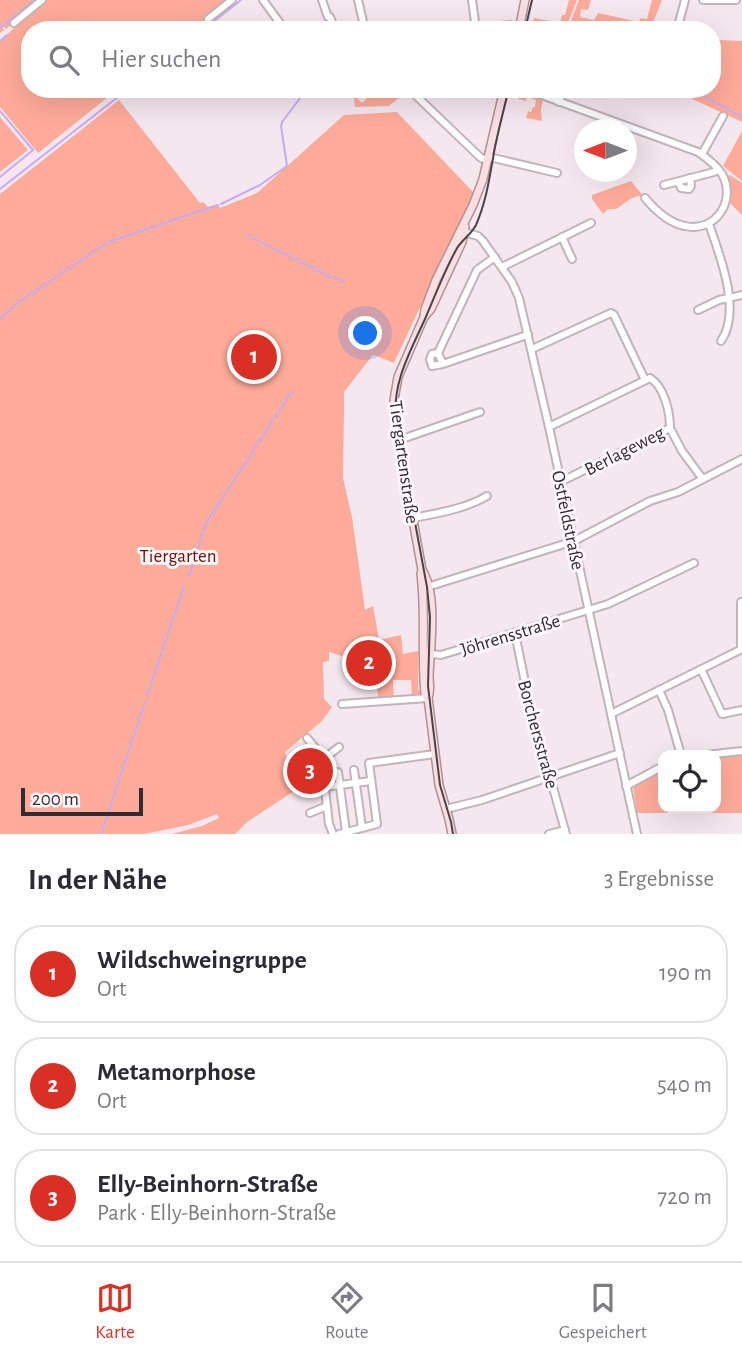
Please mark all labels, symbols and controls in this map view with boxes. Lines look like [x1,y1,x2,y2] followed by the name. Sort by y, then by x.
[21,21,721,98] search box
[45,41,83,79] icon: search
[101,46,222,72] text: Hier suchen
[574,119,637,182] north arrow
[348,316,382,350] your location
[231,331,277,383] pin: 1
[385,399,422,525] street label: Tiergartenstraße
[582,423,668,480] street label: Berlageweg
[548,469,587,572] street label: Ostfeldstraße
[140,547,216,566] park label: Tiergarten
[458,611,563,660] street label: Jöhrensstraße
[346,637,392,689] pin: 2
[514,678,561,791] street label: Borchersstraße
[287,745,333,797] pin: 3
[658,750,721,813] map controls
[658,750,721,813] button: locate
[21,785,144,817] scale bar
[32,790,79,809] text: 200 m
[28,865,167,895] text: In der Nähe
[604,868,714,891] text: 3 Ergebnisse
[97,947,307,973] text: Wildschweingruppe
[49,962,57,985] text: 1
[659,962,712,985] text: 190 m
[97,978,126,1001] text: Ort
[97,1059,256,1085] text: Metamorphose
[48,1074,58,1097] text: 2
[657,1074,712,1097] text: 540 m
[97,1090,126,1113] text: Ort
[97,1171,318,1197] text: Elly-Beinhorn-Straße
[48,1186,58,1209] text: 3
[658,1186,712,1209] text: 720 m
[97,1202,336,1225] text: Park · Elly-Beinhorn-Straße
[95,1279,135,1344] tab: Karte
[325,1279,368,1344] tab: Route
[559,1279,647,1344] tab: Gespeichert

